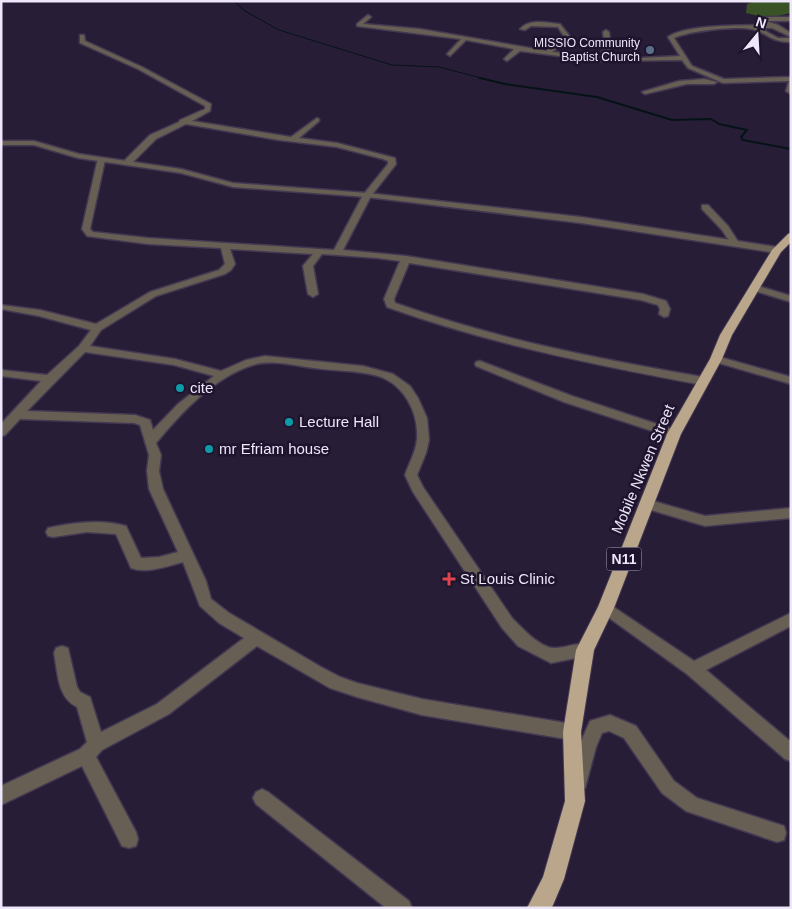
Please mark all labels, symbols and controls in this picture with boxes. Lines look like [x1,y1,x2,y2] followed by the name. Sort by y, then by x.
[732,10,782,60] north arrow
[754,13,768,32] text: N
[534,36,640,64] place label: MISSIO Community Baptist Church
[644,44,656,56] marker: MISSIO Community Baptist Church
[190,379,213,396] place label: cite
[174,382,186,394] marker: cite
[608,401,678,536] street label: Mobile Nkwen Street
[299,413,379,430] place label: Lecture Hall
[283,416,295,428] marker: Lecture Hall
[219,440,329,457] place label: mr Efriam house
[203,443,215,455] marker: mr Efriam house
[606,548,642,570] road number: N11
[460,570,556,587] place label: St Louis Clinic
[442,572,456,586] marker: St Louis Clinic

